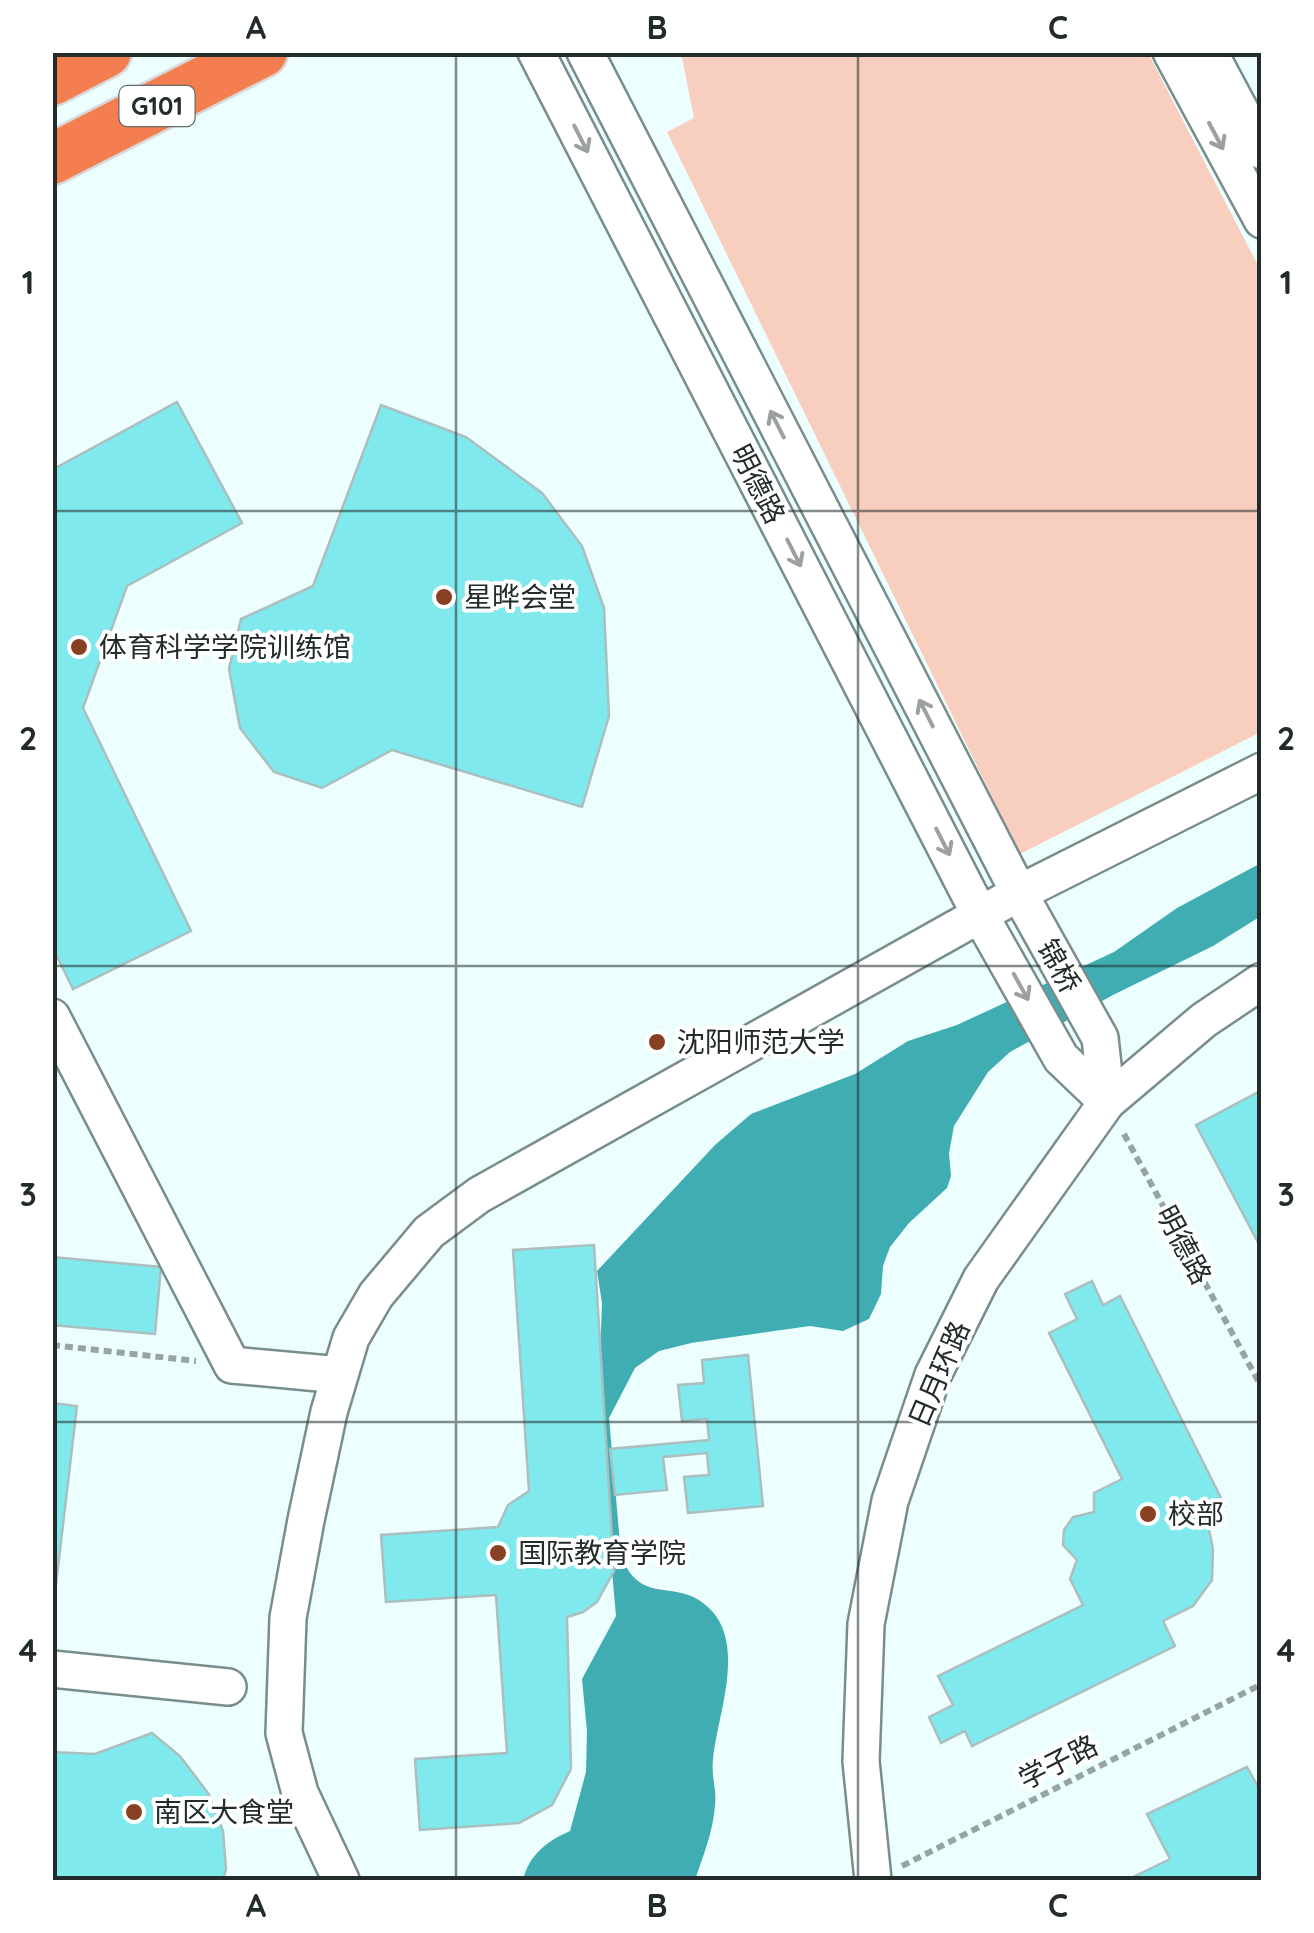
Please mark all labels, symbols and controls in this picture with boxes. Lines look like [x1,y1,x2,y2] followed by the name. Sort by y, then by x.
[246,7,267,47] text: A
[647,7,667,47] text: B
[1048,7,1068,47] text: C
[120,86,194,126] road number: G101
[1207,121,1227,151] one-way arrow
[572,124,591,154] one-way arrow
[22,262,34,302] text: 1
[1280,262,1292,302] text: 1
[767,410,786,440] one-way arrow
[724,438,793,529] street label: 明德路
[785,537,804,567] one-way arrow
[464,579,576,614] place label: 星晔会堂
[433,586,455,608] marker: 星晔会堂
[99,629,351,664] place label: 体育科学学院训练馆
[68,636,90,658] marker: 体育科学学院训练馆
[916,699,935,729] one-way arrow
[19,718,37,758] text: 2
[1277,718,1295,758] text: 2
[934,826,953,856] one-way arrow
[1031,933,1088,999] street label: 锦桥
[1011,971,1031,1001] one-way arrow
[677,1024,845,1059] place label: 沈阳师范大学
[646,1031,668,1053] marker: 沈阳师范大学
[19,1174,37,1214] text: 3
[1277,1174,1295,1214] text: 3
[1149,1199,1220,1290] street label: 明德路
[901,1315,977,1432] street label: 日月环路
[1168,1496,1224,1531] place label: 校部
[1137,1503,1159,1525] marker: 校部
[518,1535,686,1570] place label: 国际教育学院
[487,1542,509,1564] marker: 国际教育学院
[19,1630,38,1670] text: 4
[1277,1630,1296,1670] text: 4
[1012,1727,1103,1796] street label: 学子路
[154,1794,294,1829] place label: 南区大食堂
[123,1801,145,1823] marker: 南区大食堂
[246,1885,267,1925] text: A
[647,1885,667,1925] text: B
[1048,1885,1068,1925] text: C

